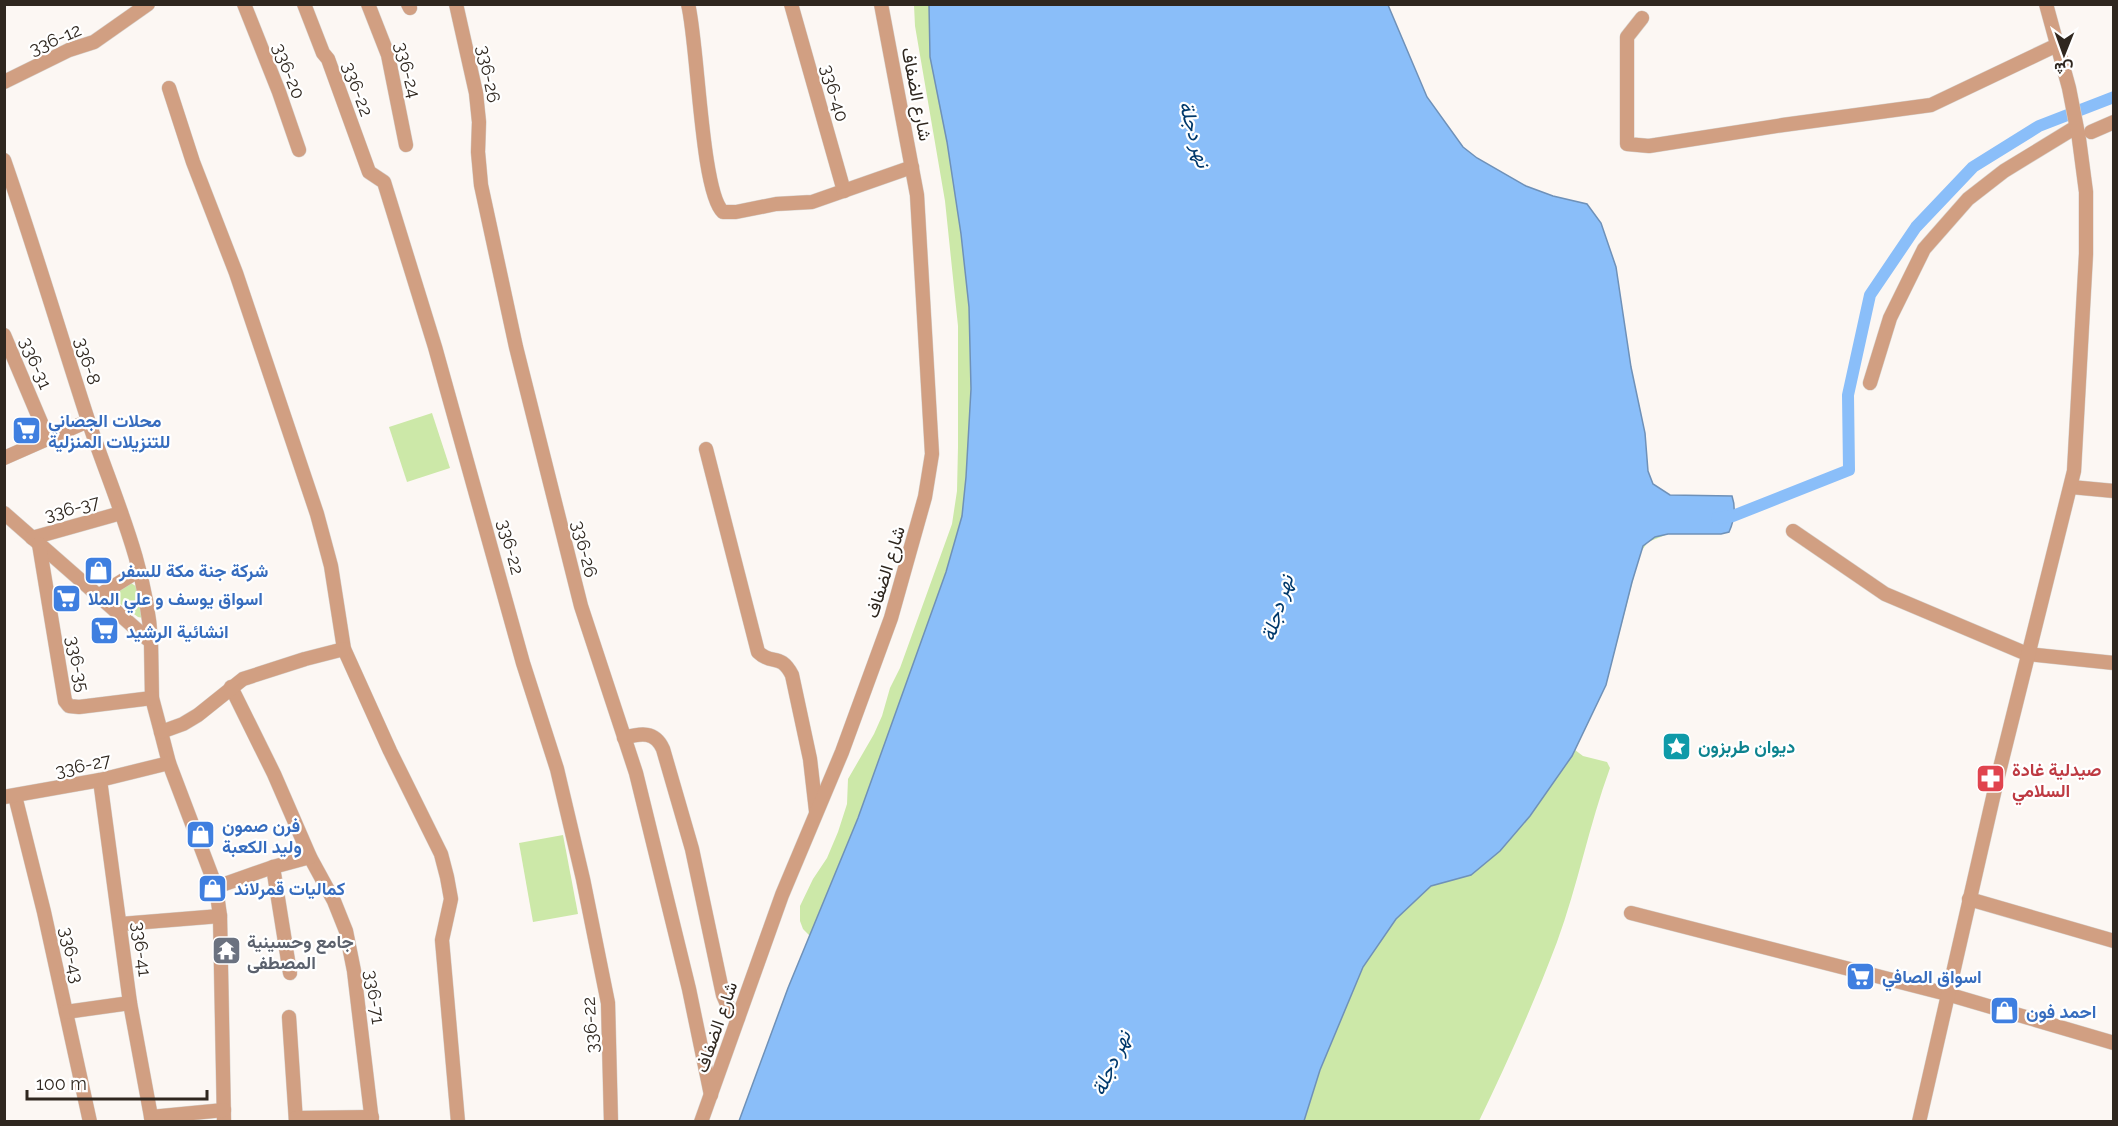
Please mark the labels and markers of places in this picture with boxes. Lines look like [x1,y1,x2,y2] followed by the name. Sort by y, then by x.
[48,410,170,453] place label: محلات الجصاني للتنزيلات المنزلية
[11,414,43,446] supermarket icon: محلات الجصاني للتنزيلات المنزلية
[82,554,114,586] shop icon: شركة جنة مكة للسفر
[118,560,268,582] place label: شركة جنة مكة للسفر
[51,582,83,614] supermarket icon: اسواق يوسف و علي الملا
[88,588,263,614] place label: اسواق يوسف و علي الملا
[89,615,121,647] supermarket icon: انشائية الرشيد
[126,621,229,643] place label: انشائية الرشيد
[1661,730,1693,762] place icon: ديوان طربزون
[1698,736,1795,758] place label: ديوان طربزون
[2012,759,2102,806] place label: صيدلية غادة السلامي
[1975,763,2007,795] pharmacy icon: صيدلية غادة السلامي
[222,815,302,858] place label: فرن صمون وليد الكعبة
[185,819,217,851] shop icon: فرن صمون وليد الكعبة
[197,872,229,904] shop icon: كماليات قمرلاند
[234,878,345,900] place label: كماليات قمرلاند
[247,931,354,974] place label: جامع وحسينية المصطفى
[210,935,242,967] temple icon: جامع وحسينية المصطفى
[1845,960,1877,992] supermarket icon: اسواق الصافي
[1882,966,1982,992] place label: اسواق الصافي
[1989,995,2021,1027] shop icon: احمد فون
[2026,1001,2096,1023] place label: احمد فون

